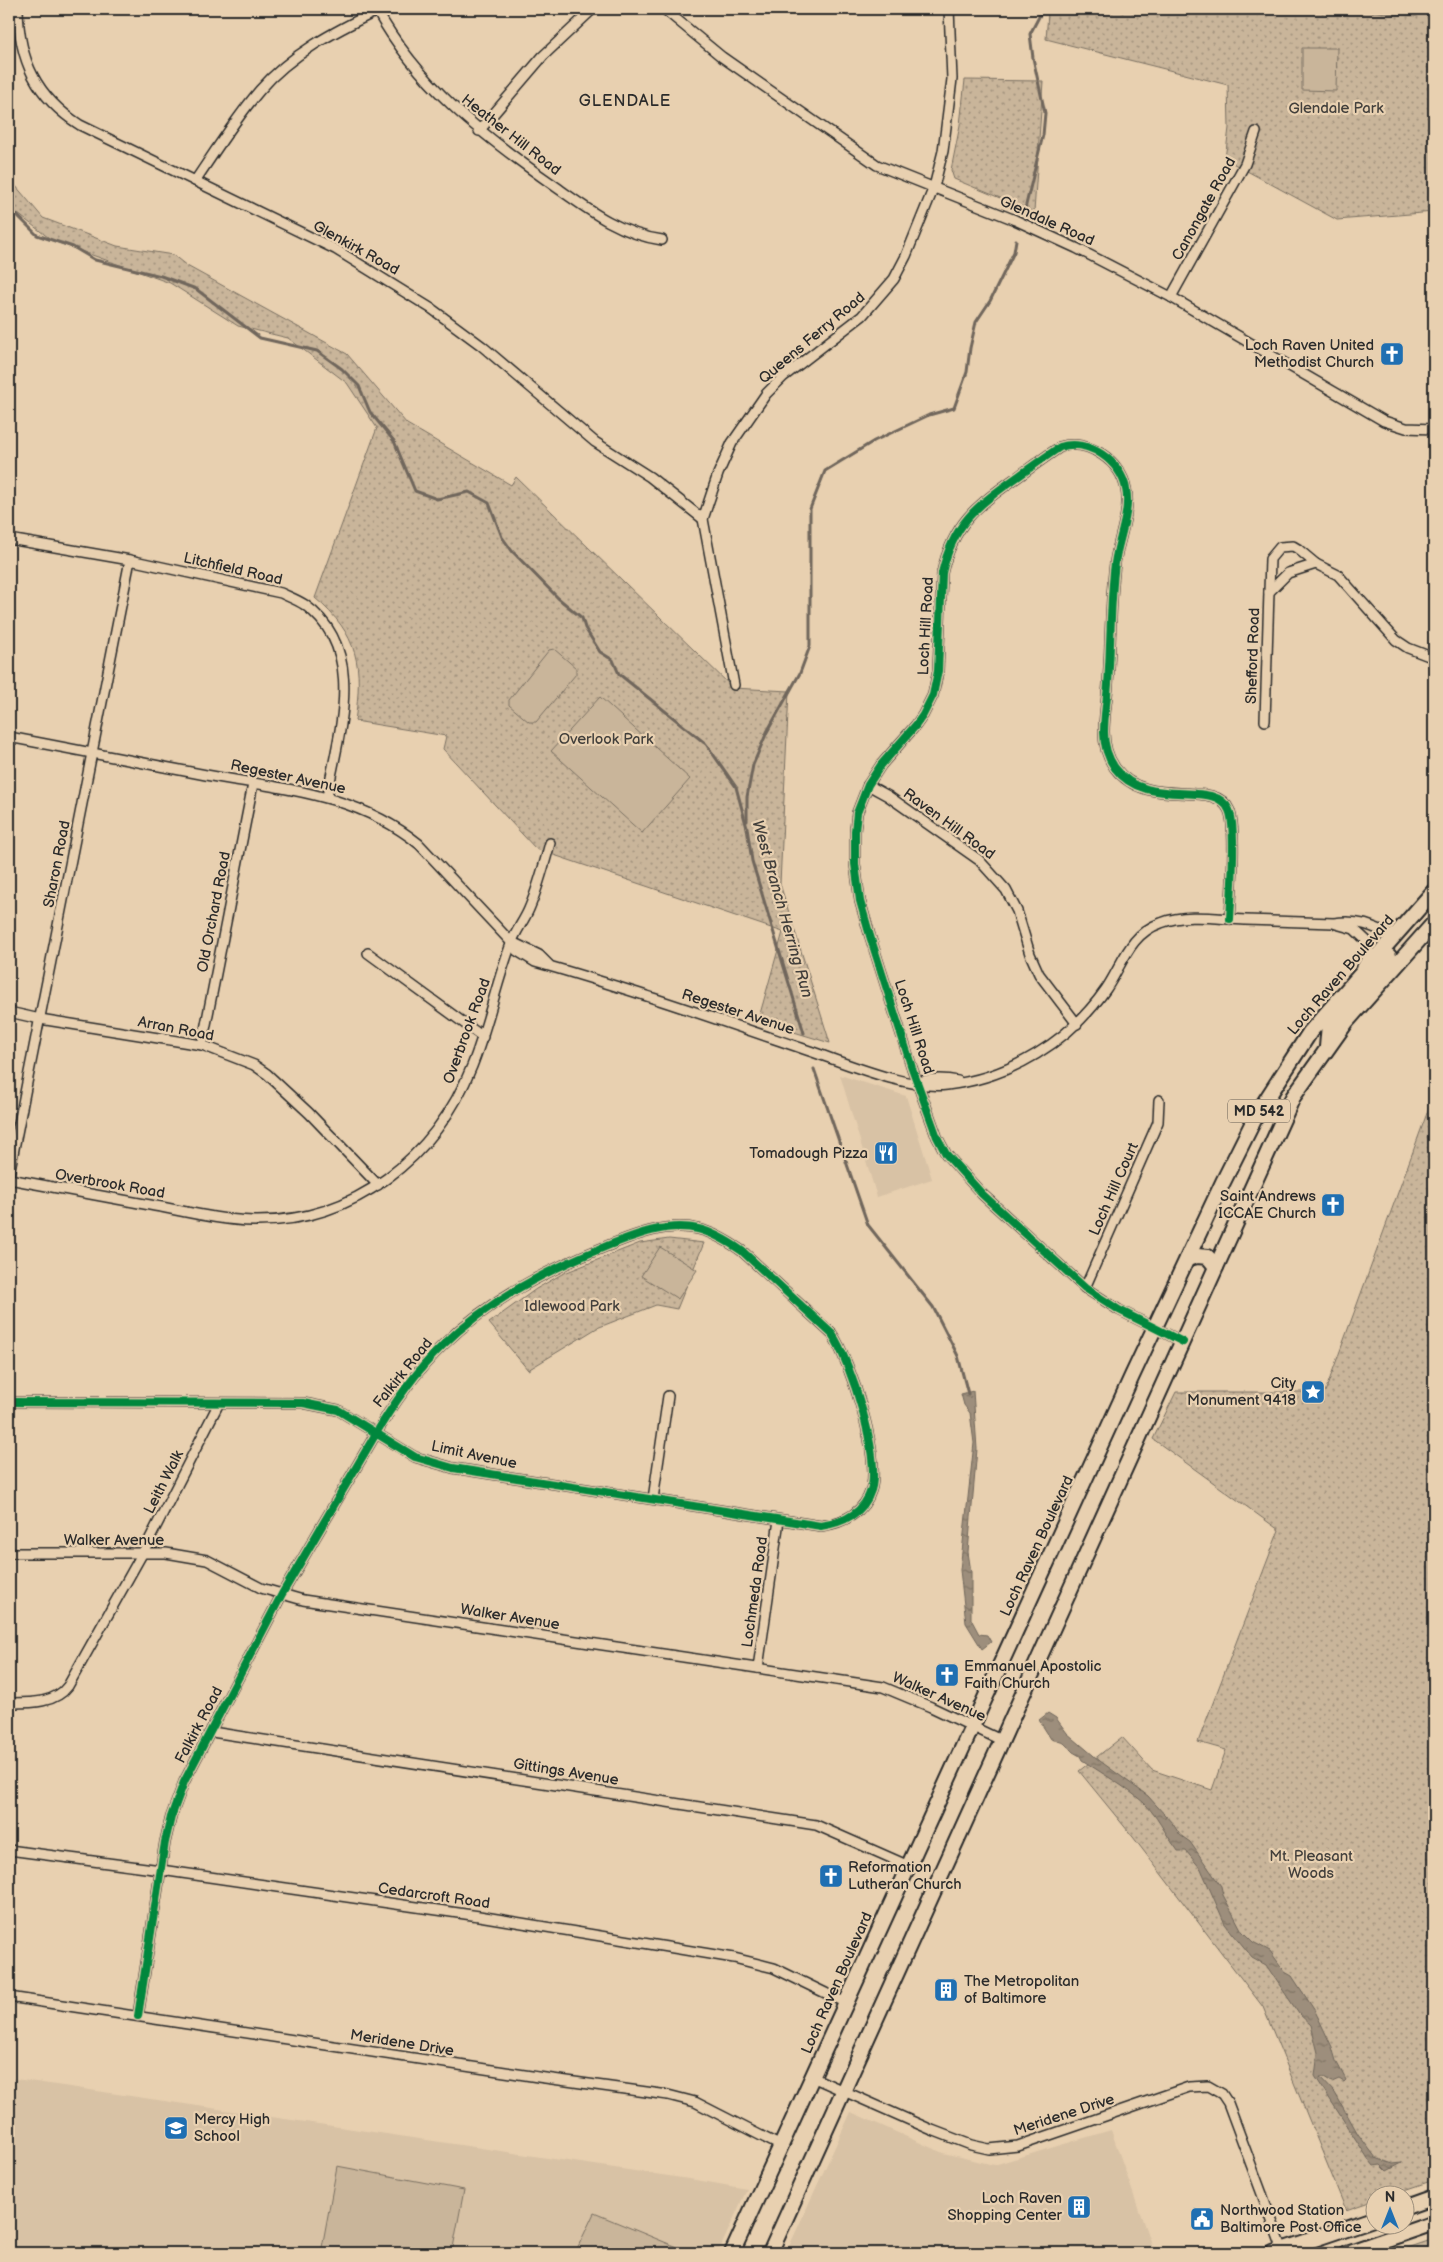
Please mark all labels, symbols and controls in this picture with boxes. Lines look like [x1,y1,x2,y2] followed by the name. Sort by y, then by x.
[457,90,565,180] street label: Heather Hill Road
[579,92,671,111] district label: GLENDALE
[1288,99,1384,118] park label: Glendale Park
[1168,154,1240,264] street label: Canongate Road
[997,192,1097,250] street label: Glendale Road
[310,216,402,280] street label: Glenkirk Road
[755,288,869,388] street label: Queens Ferry Road
[1245,336,1374,372] place label: Loch Raven United Methodist Church
[1379,341,1405,367] church icon: Loch Raven United Methodist Church
[182,548,284,590] street label: Litchfield Road
[914,576,938,676] street label: Loch Hill Road
[1242,607,1264,705] street label: Shefford Road
[559,730,654,749] park label: Overlook Park
[229,756,348,799] street label: Regester Avenue
[899,784,999,864] street label: Raven Hill Road
[748,818,816,1000] water label: West Branch Herring Run
[39,819,75,909] street label: Sharon Road
[193,850,235,974] street label: Old Orchard Road
[1284,911,1398,1039] street label: Loch Raven Boulevard
[439,976,495,1086] street label: Overbrook Road
[890,977,938,1077] street label: Loch Hill Road
[679,985,797,1039] street label: Regester Avenue
[136,1012,216,1046] street label: Arran Road
[1228,1100,1290,1122] road number: MD 542
[1085,1139,1143,1238] street label: Loch Hill Court
[873,1140,899,1166] restaurant icon: Tomadough Pizza
[749,1144,868,1163] place label: Tomadough Pizza
[54,1165,166,1203] street label: Overbrook Road
[1218,1187,1317,1223] place label: Saint Andrews ICCAE Church
[1320,1192,1346,1218] church icon: Saint Andrews ICCAE Church
[524,1297,620,1316] park label: Idlewood Park
[369,1334,437,1412] street label: Falkirk Road
[1187,1374,1296,1410] place label: City Monument 9418
[1300,1379,1326,1405] place icon: City Monument 9418
[429,1437,519,1473] street label: Limit Avenue
[140,1446,188,1517] street label: Leith Walk
[996,1473,1078,1619] street label: Loch Raven Boulevard
[64,1531,164,1550] street label: Walker Avenue
[738,1535,772,1649] street label: Lochmeda Road
[459,1600,561,1634] street label: Walker Avenue
[964,1657,1102,1693] place label: Emmanuel Apostolic Faith Church
[934,1662,960,1688] church icon: Emmanuel Apostolic Faith Church
[889,1668,989,1726] street label: Walker Avenue
[171,1683,227,1767] street label: Falkirk Road
[512,1754,620,1790] street label: Gittings Avenue
[1269,1847,1353,1883] park label: Mt. Pleasant Woods
[848,1858,962,1894] place label: Reformation Lutheran Church
[818,1863,844,1889] church icon: Reformation Lutheran Church
[377,1879,491,1913] street label: Cedarcroft Road
[797,1909,877,2057] street label: Loch Raven Boulevard
[964,1972,1079,2008] place label: The Metropolitan of Baltimore
[933,1977,959,2003] building icon: The Metropolitan of Baltimore
[349,2025,455,2061] street label: Meridene Drive
[1011,2090,1117,2140] street label: Meridene Drive
[194,2110,270,2146] place label: Mercy High School
[163,2115,189,2141] school or university icon: Mercy High School
[1366,2184,1416,2234] north arrow
[948,2189,1063,2225] place label: Loch Raven Shopping Center
[1385,2189,1395,2206] text: N
[1066,2194,1092,2220] building icon: Loch Raven Shopping Center
[1220,2201,1362,2237] place label: Northwood Station Baltimore Post Office
[1189,2206,1215,2232] public building icon: Northwood Station Baltimore Post Office

